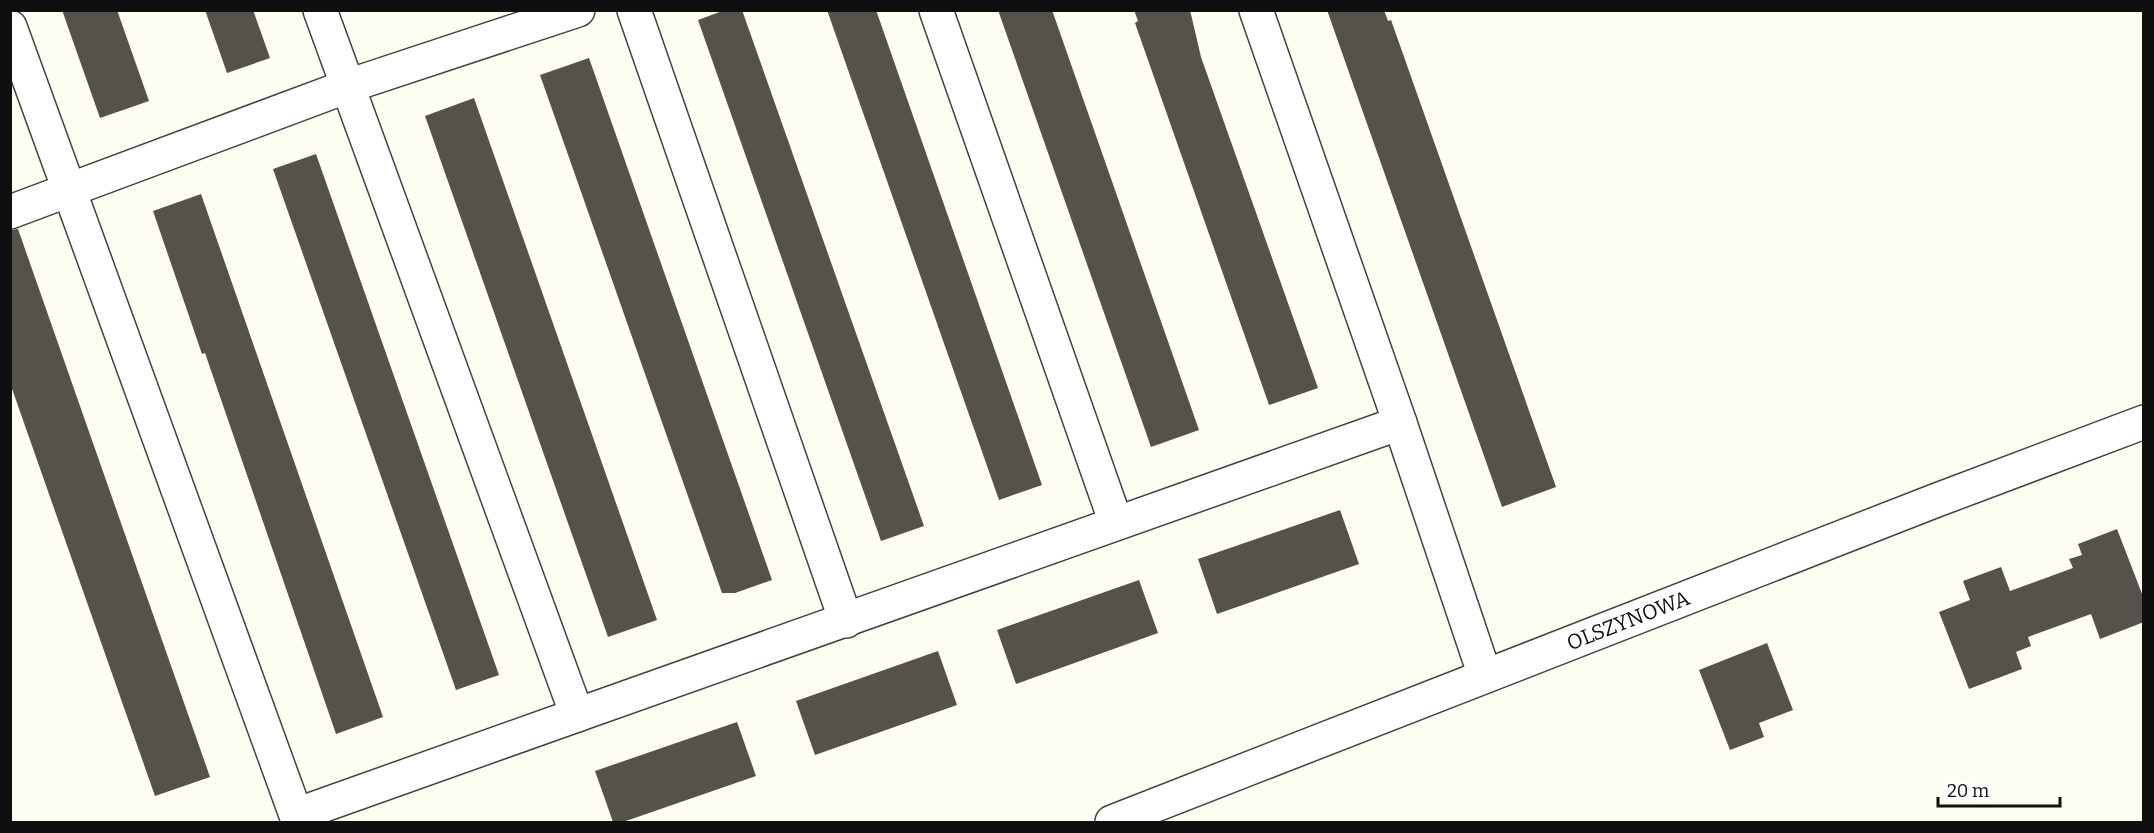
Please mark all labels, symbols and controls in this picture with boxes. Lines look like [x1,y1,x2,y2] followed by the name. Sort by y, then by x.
[1563,585,1693,656] street label: OLSZYNOWA
[1938,770,2060,808] scale bar
[1947,780,1989,802] text: 20 m

